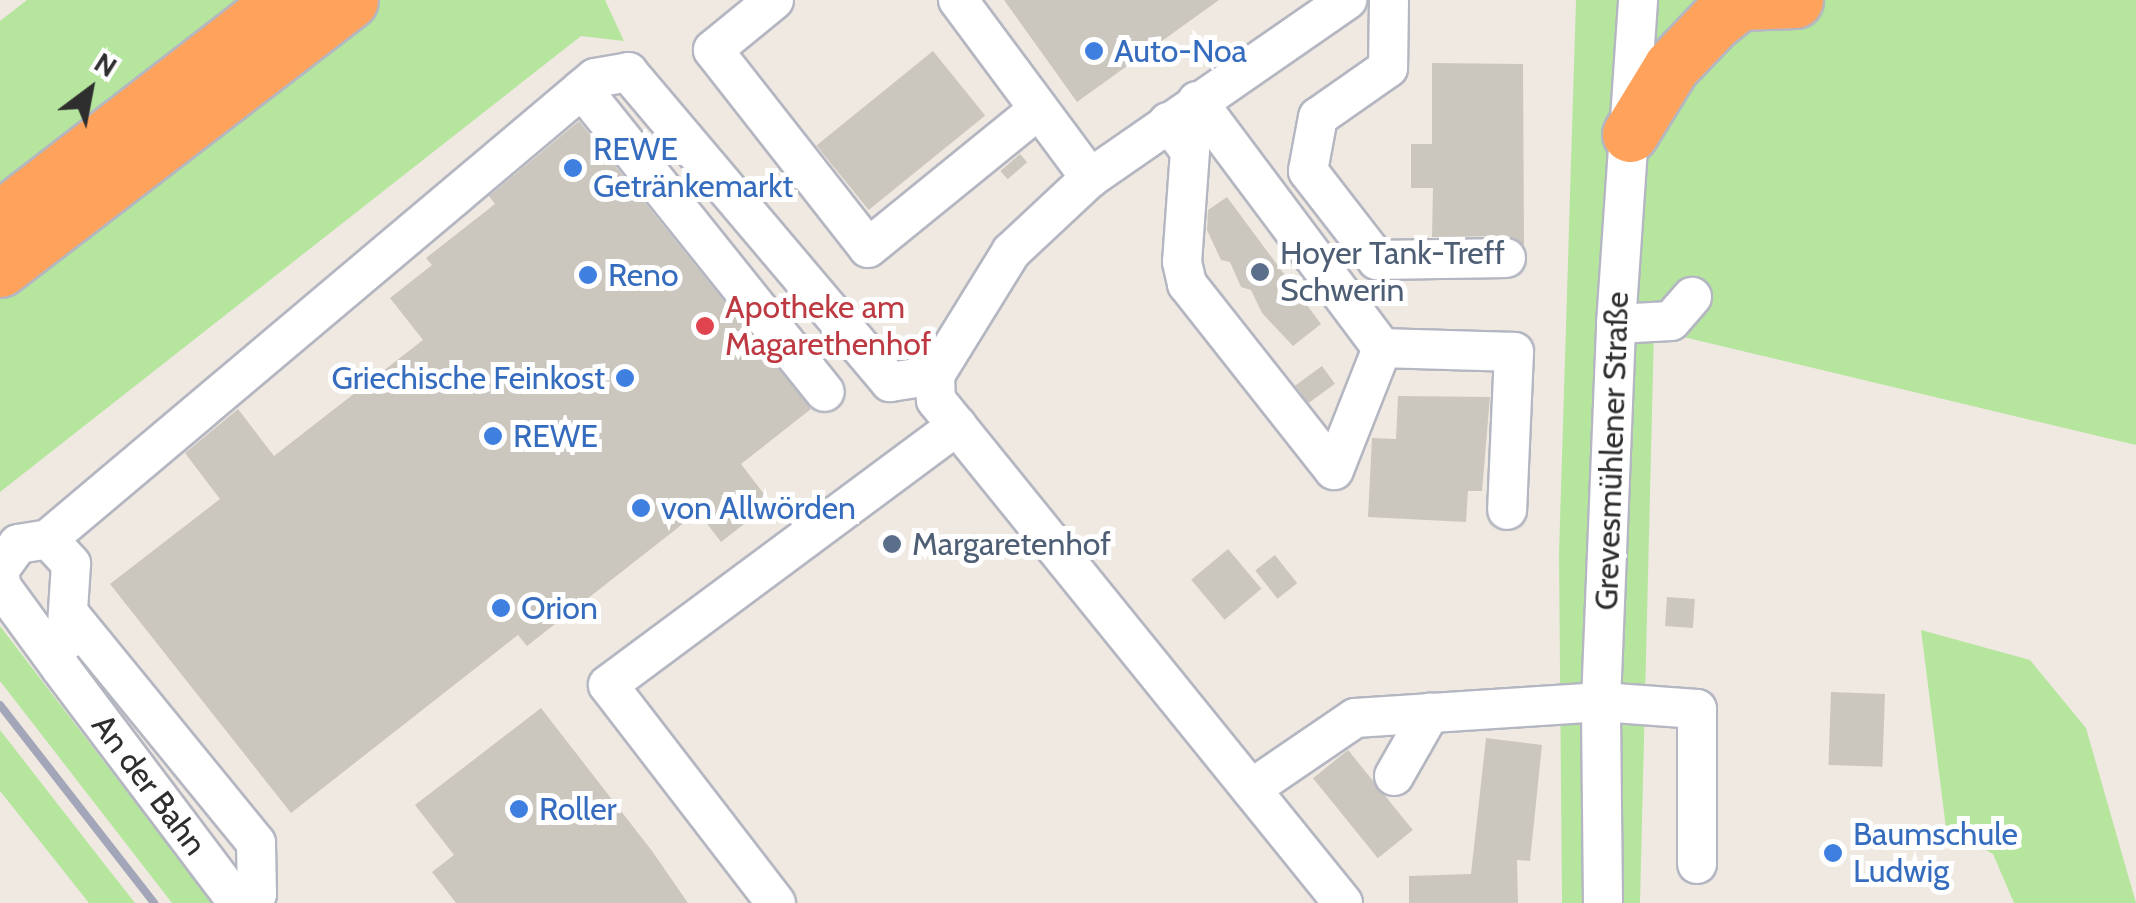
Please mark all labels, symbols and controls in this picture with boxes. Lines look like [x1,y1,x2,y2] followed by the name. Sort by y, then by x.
[1114,32,1247,70] place label: Auto-Noa
[40,40,140,140] north arrow
[1083,40,1105,62] marker: Auto-Noa
[88,45,123,84] text: N
[593,131,793,206] place label: REWE Getränkemarkt
[562,157,584,179] marker: REWE Getränkemarkt
[1280,235,1505,310] place label: Hoyer Tank-Treff Schwerin
[608,256,679,294] place label: Reno
[1249,261,1271,283] marker: Hoyer Tank-Treff Schwerin
[577,264,599,286] marker: Reno
[725,289,931,364] place label: Apotheke am Magarethenhof
[1587,291,1637,611] street label: Grevesmühlener Straße
[694,315,716,337] marker: Apotheke am Magarethenhof
[331,359,605,397] place label: Griechische Feinkost
[614,367,636,389] marker: Griechische Feinkost
[513,417,598,455] place label: REWE
[482,425,504,447] marker: REWE
[661,489,856,527] place label: von Allwörden
[630,497,652,519] marker: von Allwörden
[912,525,1111,563] place label: Margaretenhof
[881,533,903,555] marker: Margaretenhof
[521,589,598,627] place label: Orion
[490,597,512,619] marker: Orion
[84,707,214,863] street label: An der Bahn
[539,790,617,828] place label: Roller
[508,798,530,820] marker: Roller
[1853,816,2018,891] place label: Baumschule Ludwig
[1822,842,1844,864] marker: Baumschule Ludwig

